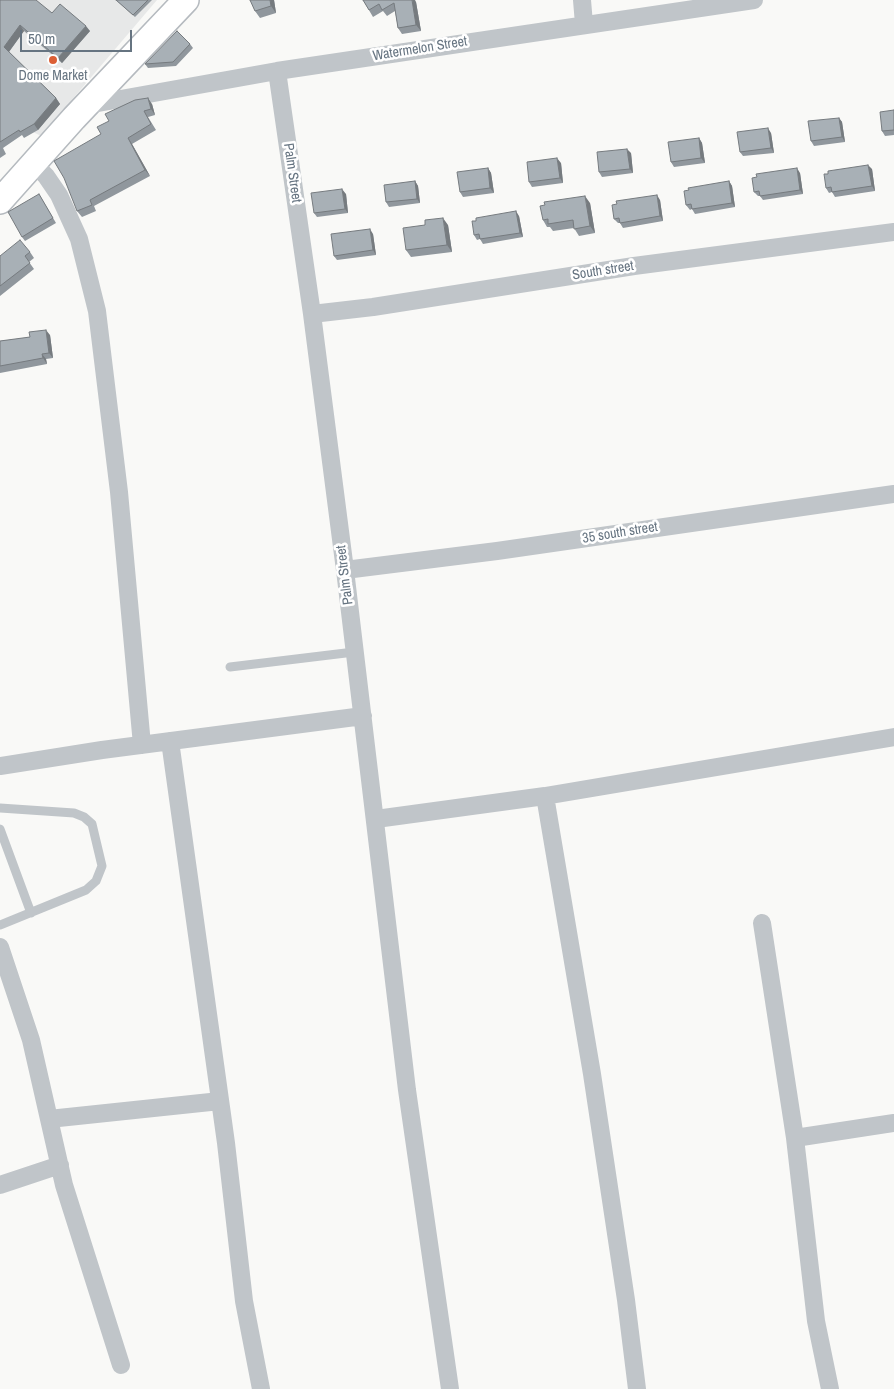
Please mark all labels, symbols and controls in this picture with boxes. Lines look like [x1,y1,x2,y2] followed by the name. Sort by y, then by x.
[22,20,135,52] scale bar
[28,28,55,49] text: 50 m
[372,33,468,65] street label: Watermelon Street
[47,54,59,66] marker: Dome Market
[19,68,87,84] place label: Dome Market
[280,142,304,204] street label: Palm Street
[571,258,635,284] street label: South street
[581,519,659,547] street label: 35 south street
[333,544,357,606] street label: Palm Street

